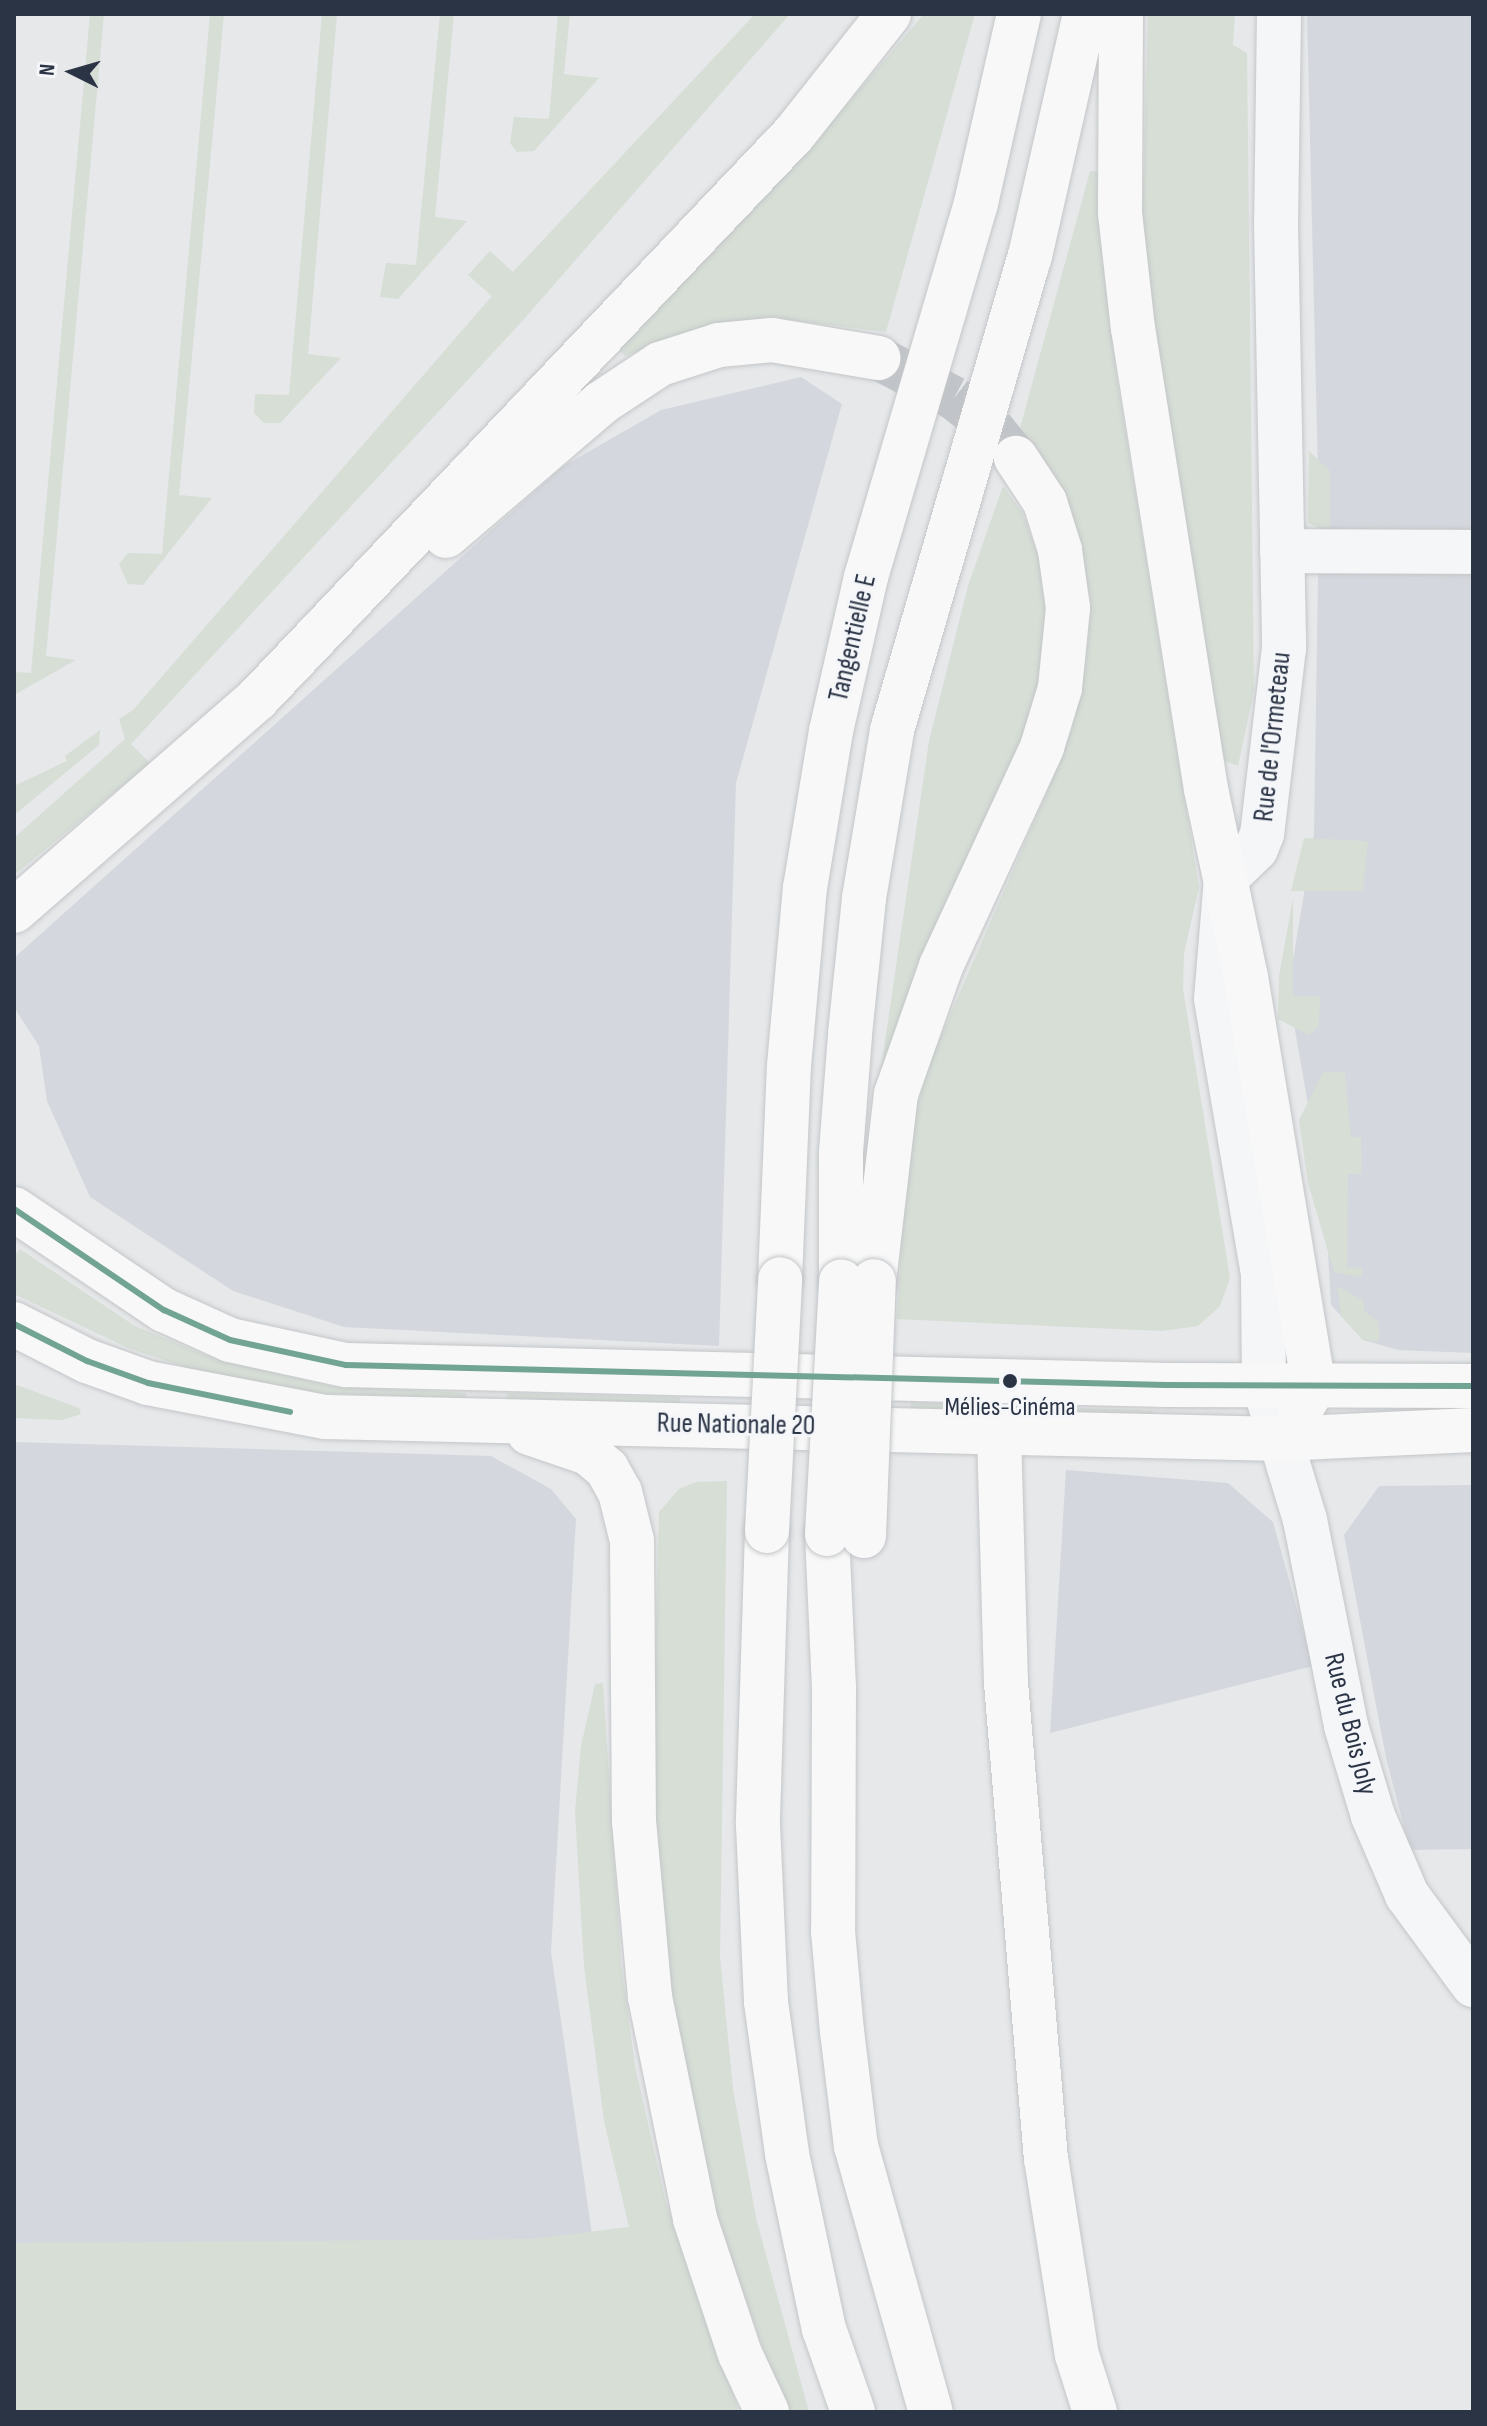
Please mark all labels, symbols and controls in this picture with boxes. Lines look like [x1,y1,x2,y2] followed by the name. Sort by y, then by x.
[32,32,112,112] north arrow
[34,63,62,77] text: N
[822,571,884,705] street label: Tangentielle E
[1247,651,1299,823] street label: Rue de l'Ormeteau
[1002,1373,1018,1389] marker: Mélies-Cinéma
[944,1392,1076,1424] place label: Mélies-Cinéma
[656,1407,816,1443] street label: Rue Nationale 20
[1316,1649,1384,1799] street label: Rue du Bois Joly

